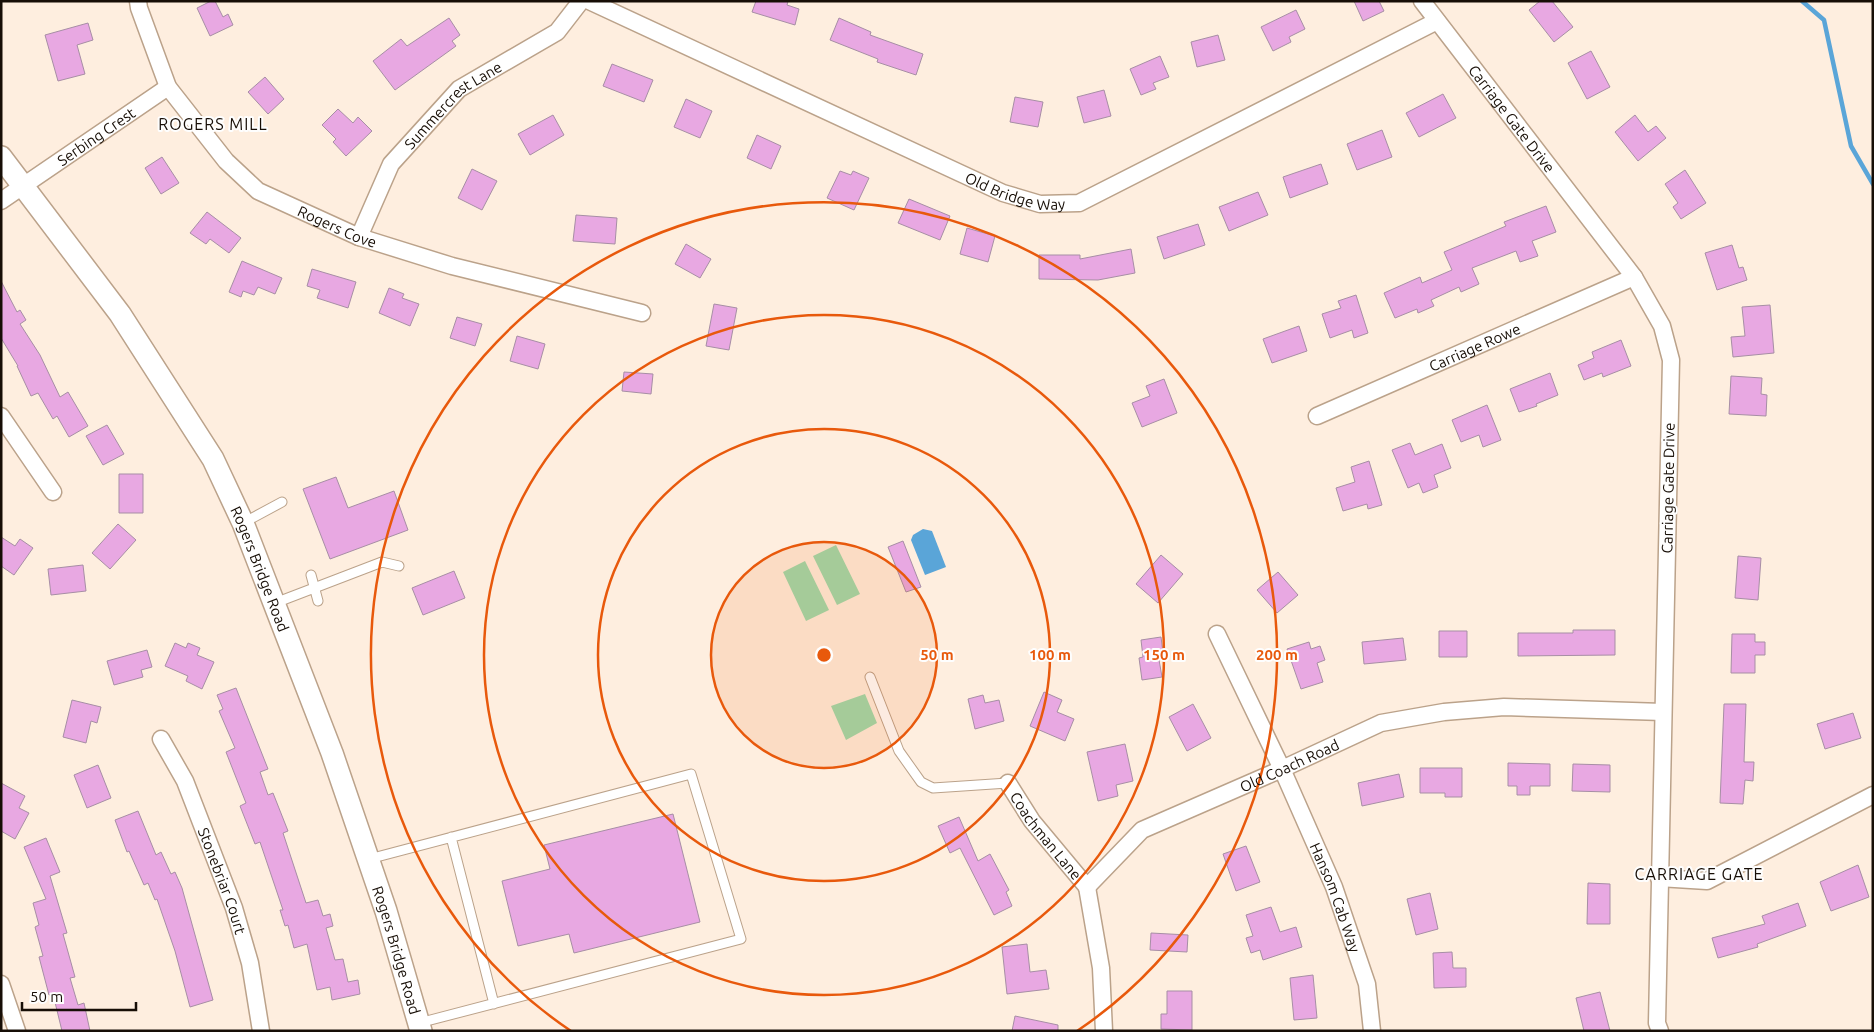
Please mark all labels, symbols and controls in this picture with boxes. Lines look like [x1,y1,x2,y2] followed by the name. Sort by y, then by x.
[401,58,505,152] street label: Summercrest Lane
[1466,61,1559,175] street label: Carriage Gate Drive
[54,104,138,169] street label: Serbing Crest
[158,115,268,133] district label: ROGERS MILL
[963,168,1065,213] street label: Old Bridge Way
[295,202,379,250] street label: Rogers Cove
[1426,319,1523,374] street label: Carriage Rowe
[1658,423,1678,553] street label: Carriage Gate Drive
[228,503,293,634] street label: Rogers Bridge Road
[815,646,833,664] centre of rings
[920,646,954,663] text: 50 m
[1029,646,1071,663] text: 100 m
[1143,646,1185,663] text: 150 m
[1256,646,1298,663] text: 200 m
[1237,735,1341,795] street label: Old Coach Road
[1007,789,1085,883] street label: Coachman Lane
[195,825,250,936] street label: Stonebriar Court
[1307,840,1364,954] street label: Hansom Cab Way
[1634,865,1764,883] district label: CARRIAGE GATE
[369,883,424,1016] street label: Rogers Bridge Road
[22,980,136,1012] scale bar
[30,988,63,1005] text: 50 m

